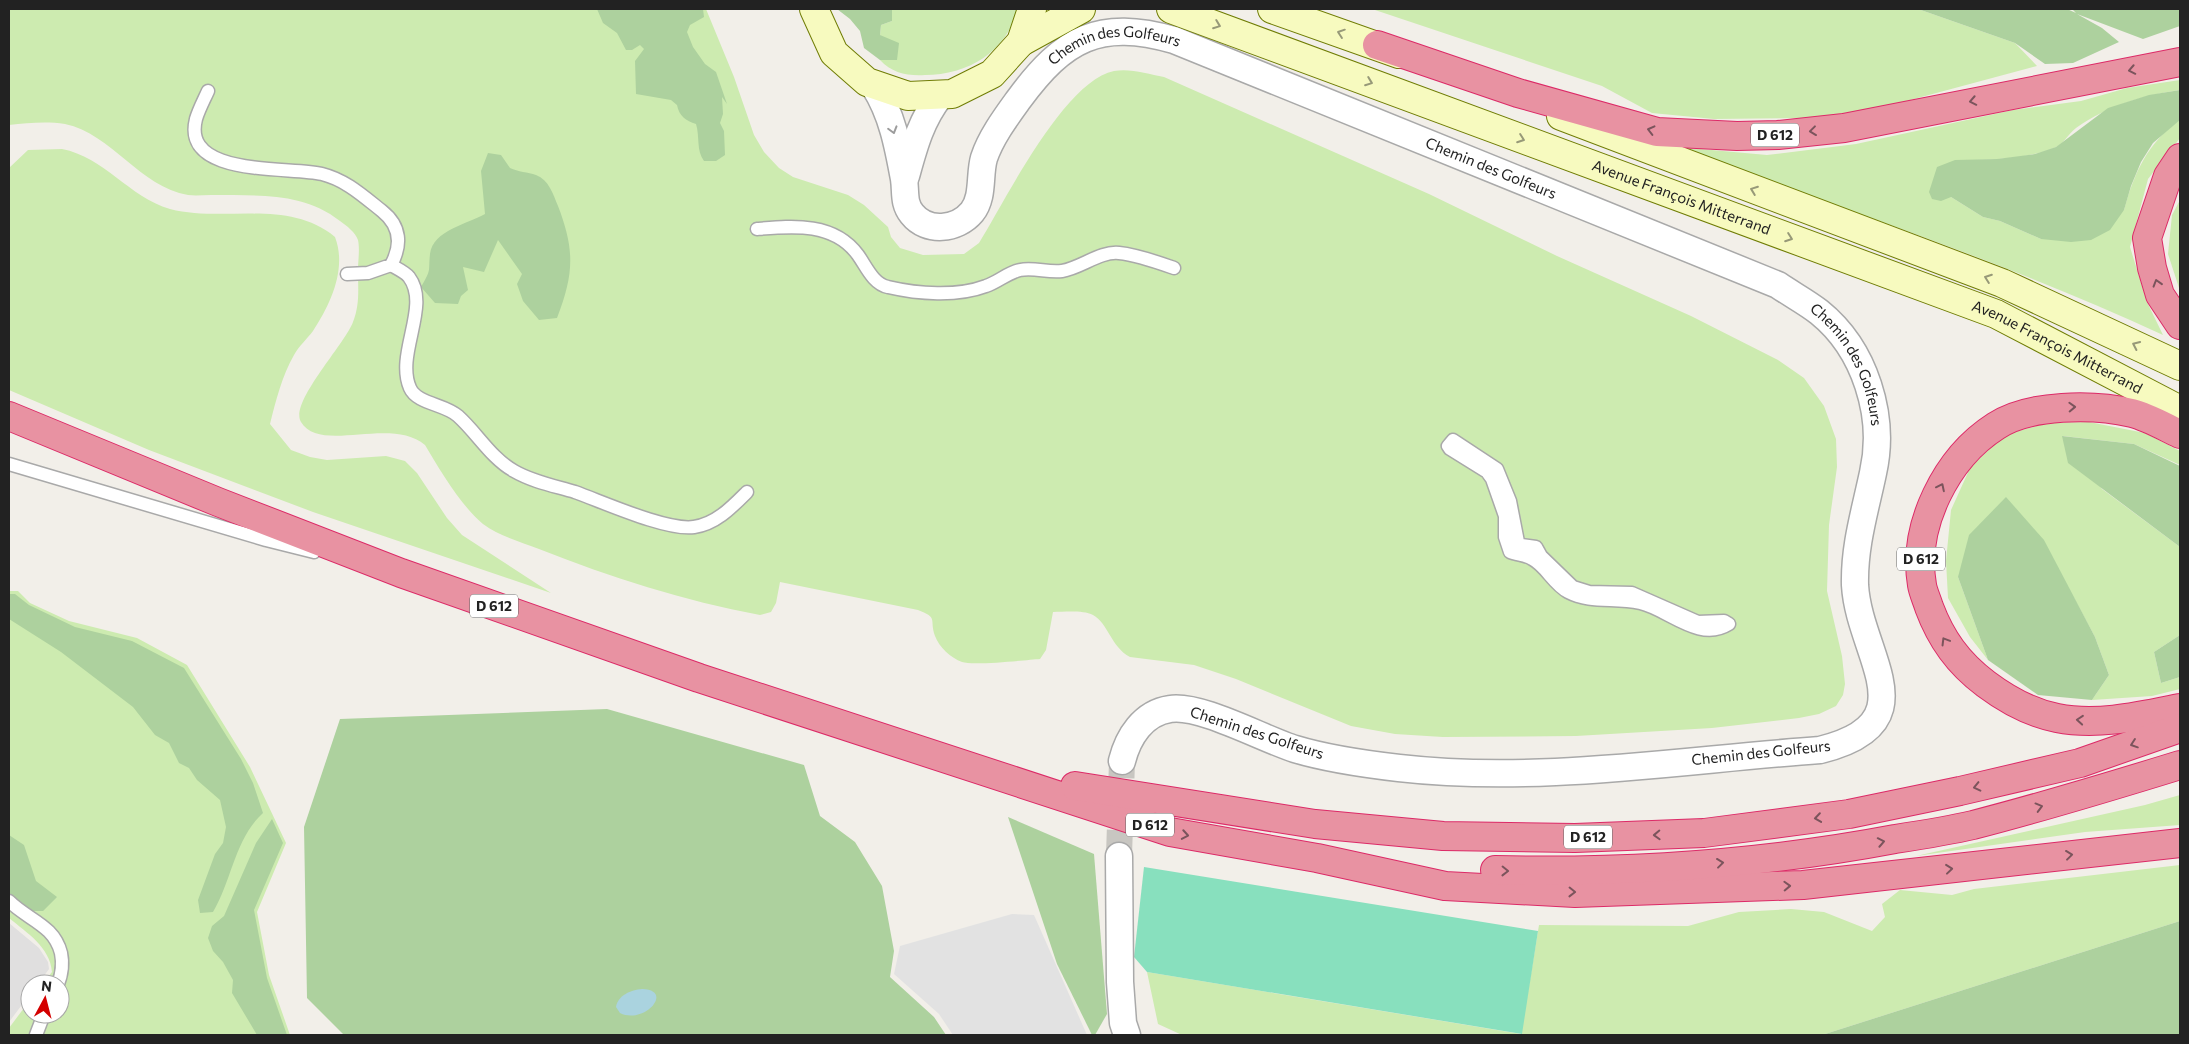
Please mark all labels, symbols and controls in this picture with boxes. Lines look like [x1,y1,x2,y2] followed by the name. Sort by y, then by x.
[1212,19,1221,29] one-way arrow
[1044,22,1184,68] street label: Chemin des Golfeurs
[1337,28,1346,38] one-way arrow
[2128,64,2137,74] one-way arrow
[1364,76,1373,86] one-way arrow
[1968,96,1977,106] one-way arrow
[1751,124,1799,146] road number: D 612
[1647,125,1656,136] one-way arrow
[1809,125,1817,136] one-way arrow
[888,126,898,134] one-way arrow
[1423,133,1560,202] street label: Chemin des Golfeurs
[1517,133,1525,143] one-way arrow
[1590,155,1773,238] street label: Avenue François Mitterrand
[1751,186,1759,196] one-way arrow
[1784,232,1792,242] one-way arrow
[1985,274,1993,284] one-way arrow
[2152,279,2162,288] one-way arrow
[1970,296,2146,397] street label: Avenue François Mitterrand
[1807,299,1886,427] street label: Chemin des Golfeurs
[2132,341,2141,352] one-way arrow
[2069,402,2077,413] one-way arrow
[1935,483,1945,492] one-way arrow
[1897,548,1945,570] road number: D 612
[470,594,518,618] road number: D 612
[1941,638,1951,647] one-way arrow
[1188,702,1327,762] street label: Chemin des Golfeurs
[2076,715,2084,726] one-way arrow
[1691,736,1831,768] street label: Chemin des Golfeurs
[2130,739,2139,749] one-way arrow
[1973,781,1982,791] one-way arrow
[2035,802,2043,812] one-way arrow
[1814,812,1822,822] one-way arrow
[1126,814,1174,836] road number: D 612
[1564,826,1612,849] road number: D 612
[1181,829,1190,839] one-way arrow
[1652,830,1660,840] one-way arrow
[1876,837,1885,848] one-way arrow
[2066,850,2074,861] one-way arrow
[1716,858,1724,869] one-way arrow
[1945,864,1953,875] one-way arrow
[1501,865,1509,876] one-way arrow
[1784,881,1792,891] one-way arrow
[1569,887,1577,898] one-way arrow
[20,974,70,1024] north arrow
[40,977,53,995] text: N

